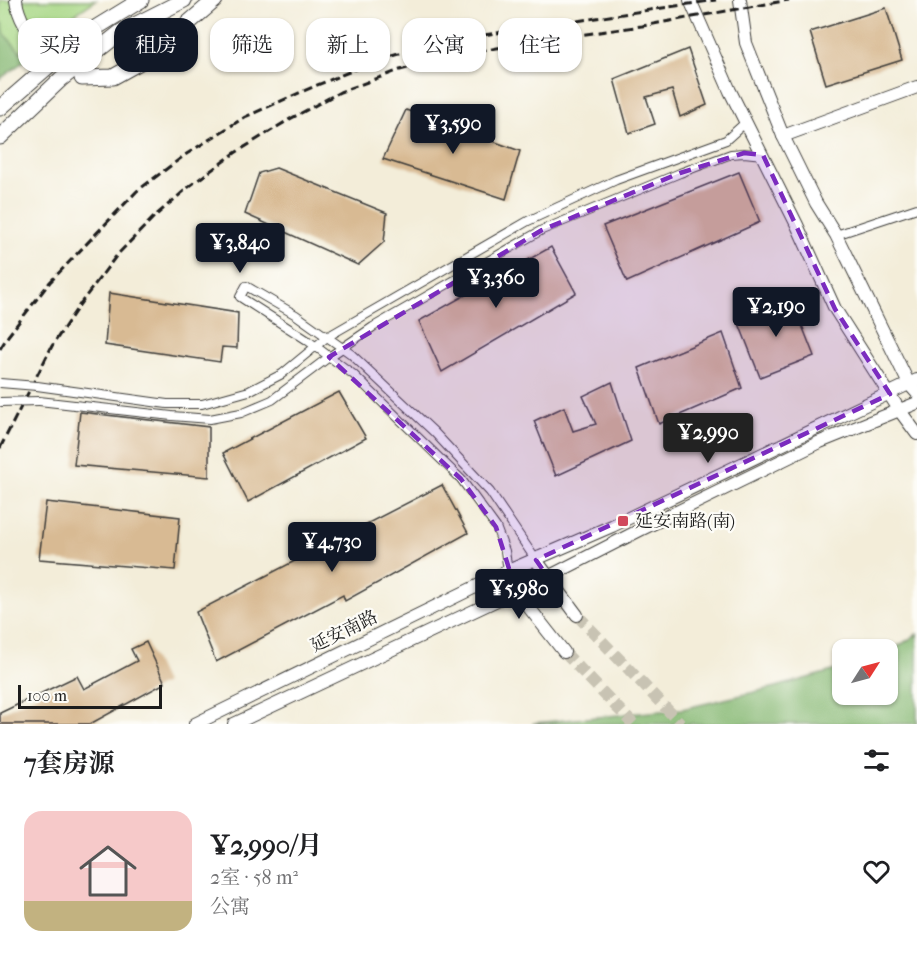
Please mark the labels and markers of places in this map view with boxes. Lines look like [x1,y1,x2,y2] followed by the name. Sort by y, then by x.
[404,104,502,155] pin: ¥3,590
[191,223,289,274] pin: ¥3,840
[447,258,545,309] pin: ¥3,360
[727,287,825,338] pin: ¥2,190
[659,413,757,464] pin: ¥2,990
[635,511,735,532] place label: 延安南路(南)
[616,514,630,528] marker: 延安南路(南)
[283,522,381,573] pin: ¥4,730
[470,569,568,620] pin: ¥5,980

